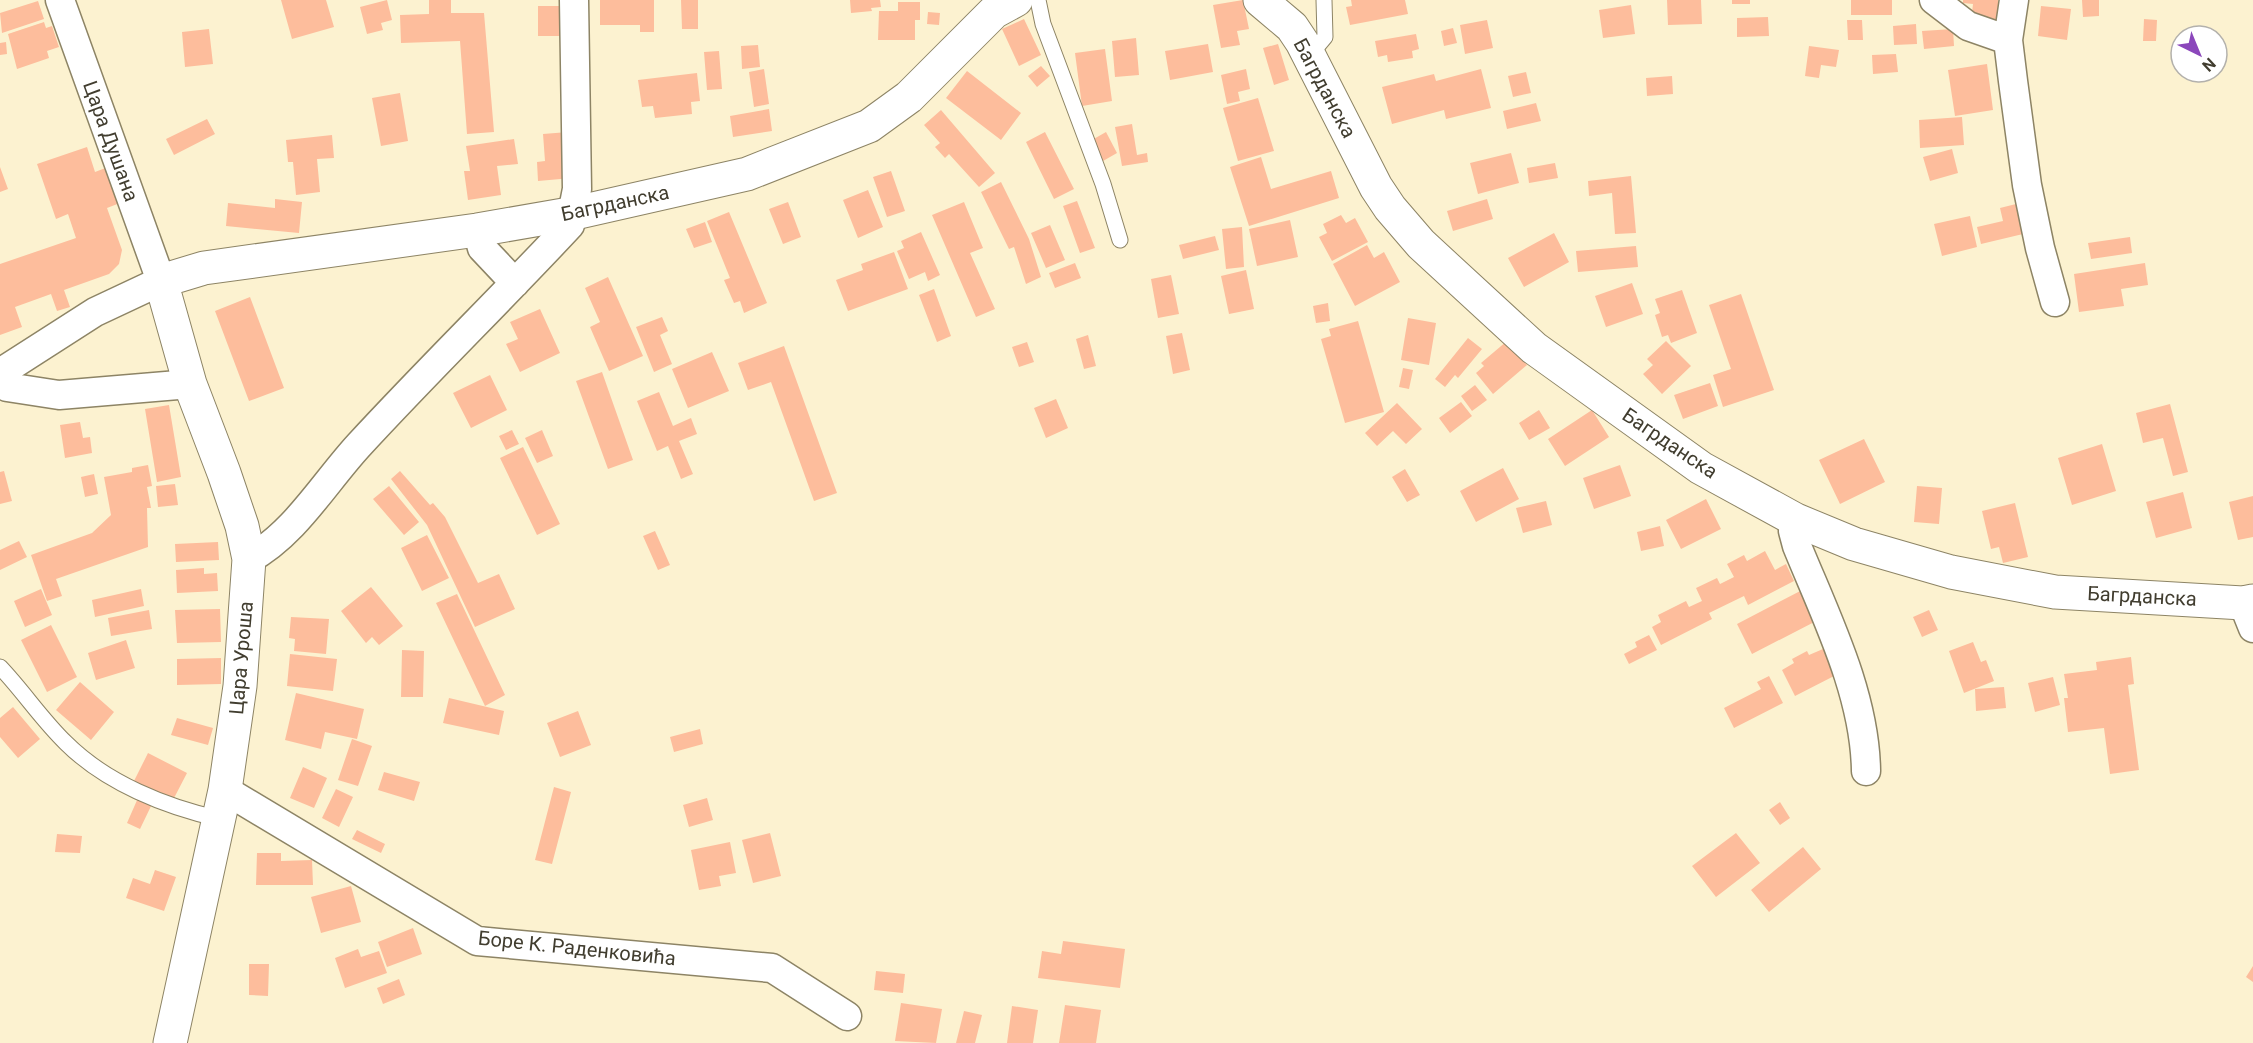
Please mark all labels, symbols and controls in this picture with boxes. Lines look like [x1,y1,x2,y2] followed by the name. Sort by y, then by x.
[2169,24,2229,84] north arrow
[1289,34,1361,142] street label: Багрданска
[2198,54,2219,75] text: N
[78,77,144,205] street label: Цара Душана
[559,180,671,226] street label: Багрданска
[1618,402,1722,484] street label: Багрданска
[2087,581,2197,611] street label: Багрданска
[224,600,258,716] street label: Цара Уроша
[477,926,677,970] street label: Боре К. Раденковића

